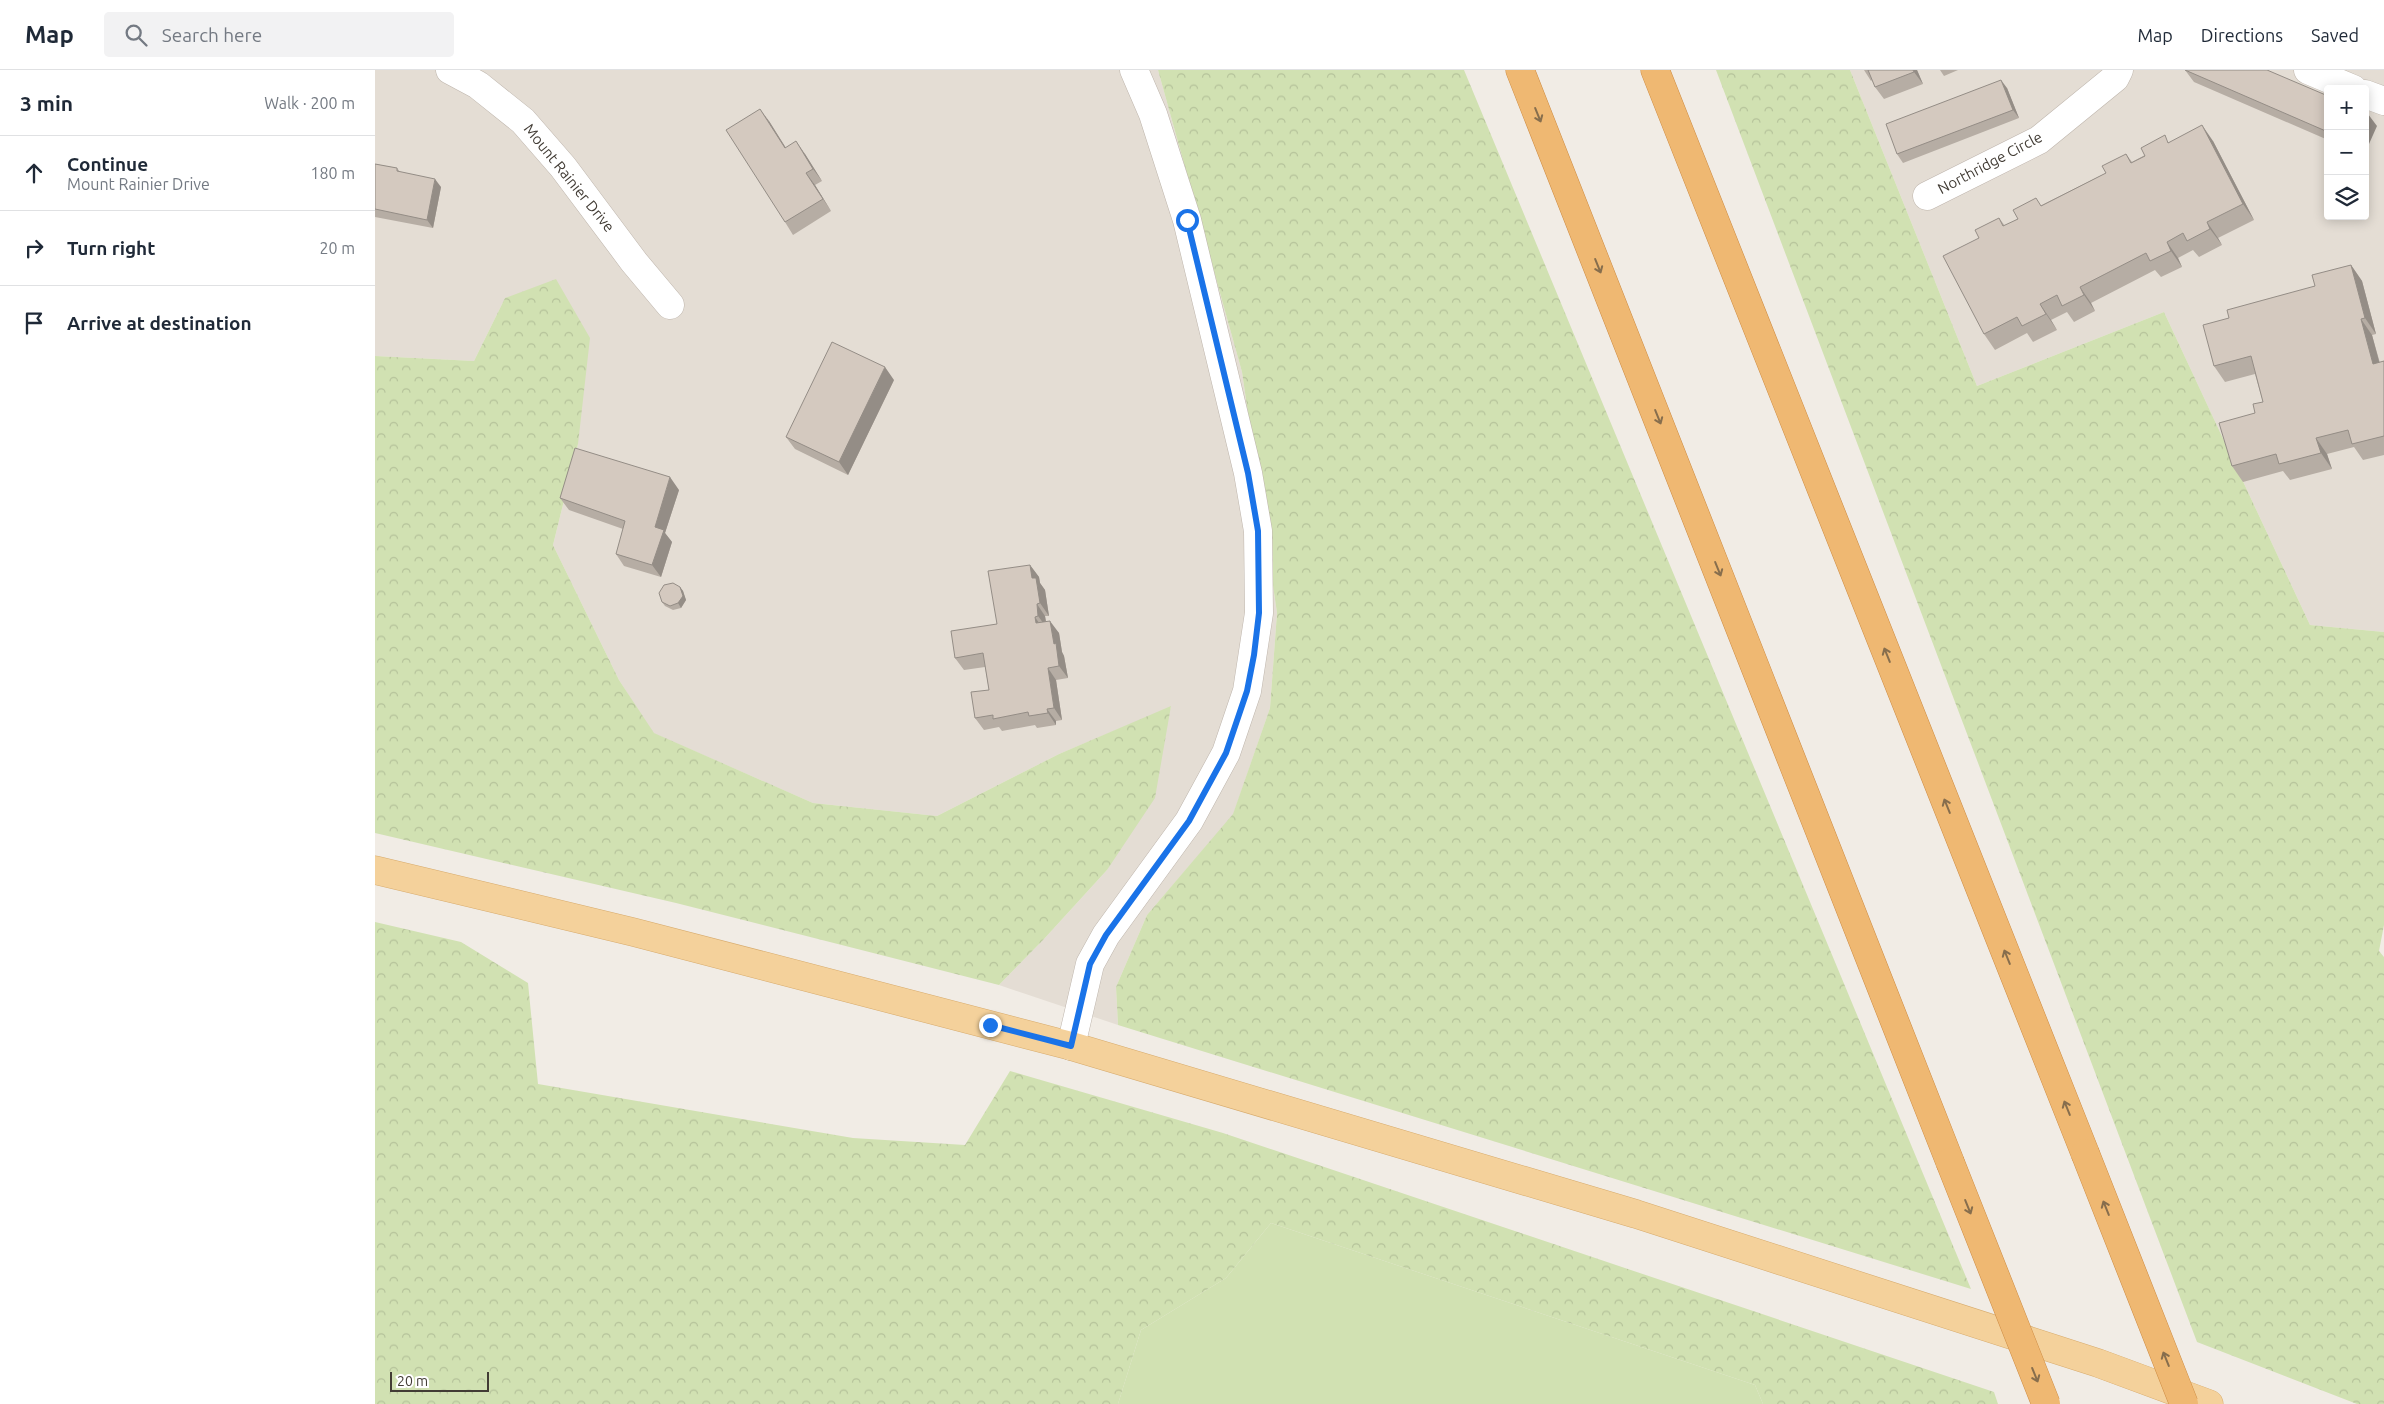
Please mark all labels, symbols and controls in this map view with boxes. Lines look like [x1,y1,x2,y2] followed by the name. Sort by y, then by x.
[104,12,454,57] search box
[25,21,74,48] text: Map
[122,21,150,49] icon: search
[162,24,262,46] text: Search here
[2137,25,2173,45] text: Map
[2201,25,2283,45] text: Directions
[2311,25,2359,45] text: Saved
[2324,85,2369,220] map controls
[2324,85,2369,130] button: +
[20,91,73,115] text: 3 min
[264,94,355,112] text: Walk · 200 m
[1534,107,1543,122] one-way arrow
[521,120,618,235] street label: Mount Rainier Drive
[1935,128,2045,197] street label: Northridge Circle
[2324,130,2369,175] button: −
[67,153,148,175] text: Continue
[20,159,48,187] icon: ahead
[310,164,355,182] text: 180 m
[67,175,210,193] text: Mount Rainier Drive
[2324,175,2369,220] button: layers
[1176,209,1199,232] route start
[20,234,48,262] icon: right
[67,237,155,259] text: Turn right
[319,239,355,257] text: 20 m
[1594,258,1603,274] one-way arrow
[20,309,48,337] icon: arrive
[67,312,252,334] text: Arrive at destination
[1654,409,1663,425] one-way arrow
[1714,561,1723,576] one-way arrow
[1882,648,1891,663] one-way arrow
[1942,799,1951,814] one-way arrow
[2001,950,2011,965] one-way arrow
[979,1014,1002,1037] route end
[2061,1101,2071,1116] one-way arrow
[1964,1199,1973,1215] one-way arrow
[2101,1201,2110,1216] one-way arrow
[2161,1352,2171,1367] one-way arrow
[2031,1367,2040,1382] one-way arrow
[390,1369,489,1392] scale bar
[397,1373,428,1389] text: 20 m

